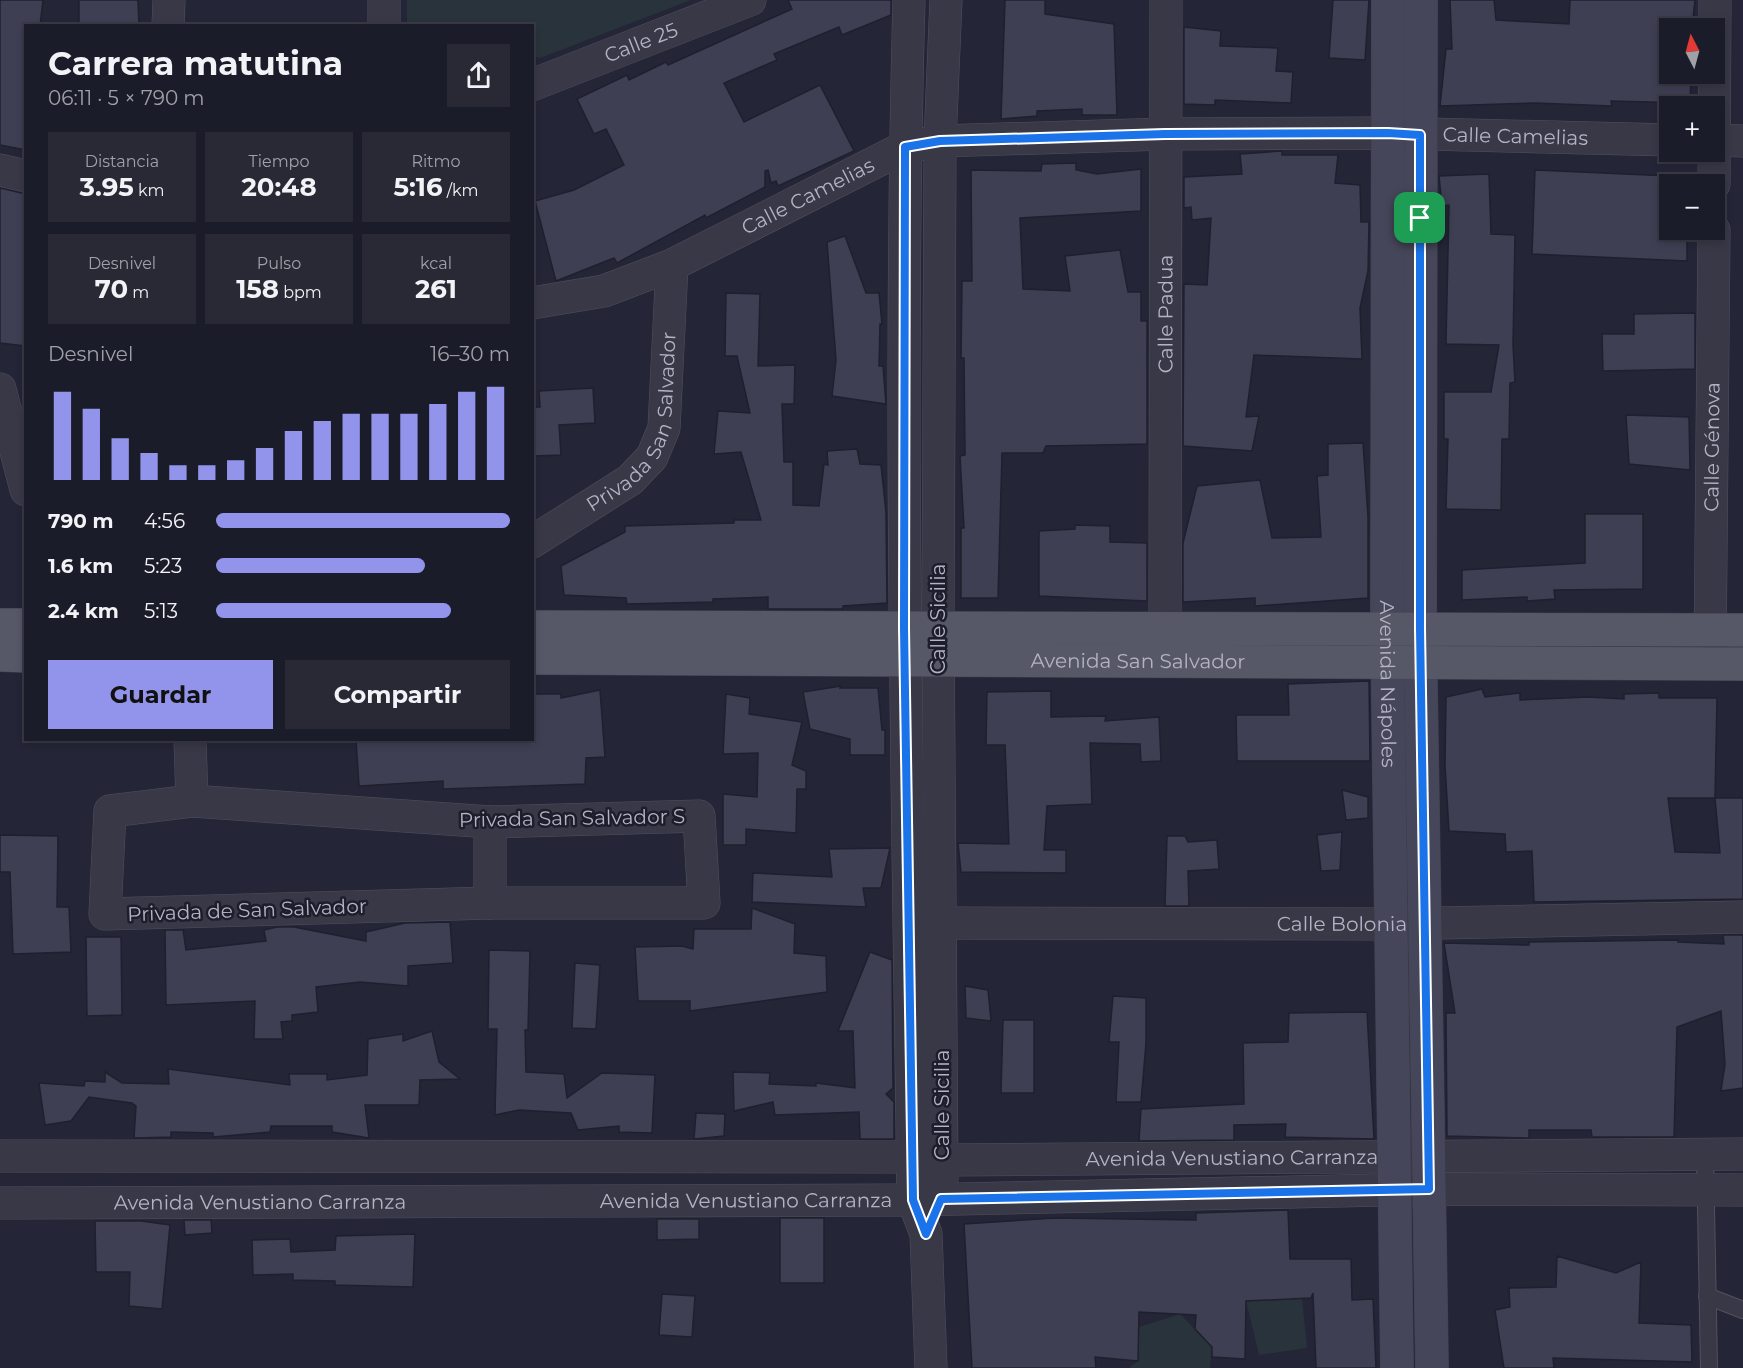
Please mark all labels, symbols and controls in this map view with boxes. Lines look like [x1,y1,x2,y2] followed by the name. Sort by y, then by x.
[601,17,681,68] street label: Calle 25
[1659,18,1725,84] north arrow
[1659,18,1725,240] map controls
[48,43,343,83] text: Carrera matutina
[447,44,510,107] button: share
[48,86,205,110] text: 06:11 · 5 × 790 m
[1659,96,1725,162] button: +
[1442,122,1589,150] street label: Calle Camelias
[85,152,159,171] text: Distancia
[248,152,310,171] text: Tiempo
[411,152,461,171] text: Ritmo
[737,153,878,240] street label: Calle Camelias
[80,171,134,203] text: 3.95
[241,171,317,203] text: 20:48
[393,171,442,203] text: 5:16
[1659,174,1725,240] button: −
[134,181,164,200] text: km
[442,181,479,200] text: /km
[1394,192,1445,243] pin
[1403,201,1436,234] icon: arrive
[88,254,156,273] text: Desnivel
[257,254,301,273] text: Pulso
[420,254,452,273] text: kcal
[1153,255,1178,373] street label: Calle Padua
[95,273,128,305] text: 70
[236,273,279,305] text: 158
[415,273,457,305] text: 261
[128,283,149,302] text: m
[279,283,322,302] text: bpm
[582,331,681,517] street label: Privada San Salvador
[48,342,133,366] text: Desnivel
[430,342,510,366] text: 16–30 m
[1699,382,1725,512] street label: Calle Génova
[48,509,113,533] text: 790 m
[144,509,185,533] text: 4:56
[48,554,113,578] text: 1.6 km
[144,554,182,578] text: 5:23
[926,564,950,674] street label: Calle Sicilia
[48,599,119,623] text: 2.4 km
[144,599,178,623] text: 5:13
[1375,600,1401,768] street label: Avenida Nápoles
[1031,648,1245,674] street label: Avenida San Salvador
[48,660,273,729] button: Guardar
[285,660,510,729] button: Compartir
[459,804,685,832] street label: Privada San Salvador S
[127,894,367,926] street label: Privada de San Salvador
[1277,912,1407,936] street label: Calle Bolonia
[930,1050,954,1160] street label: Calle Sicilia
[1085,1145,1378,1171] street label: Avenida Venustiano Carranza
[600,1188,892,1213] street label: Avenida Venustiano Carranza
[114,1190,406,1215] street label: Avenida Venustiano Carranza

